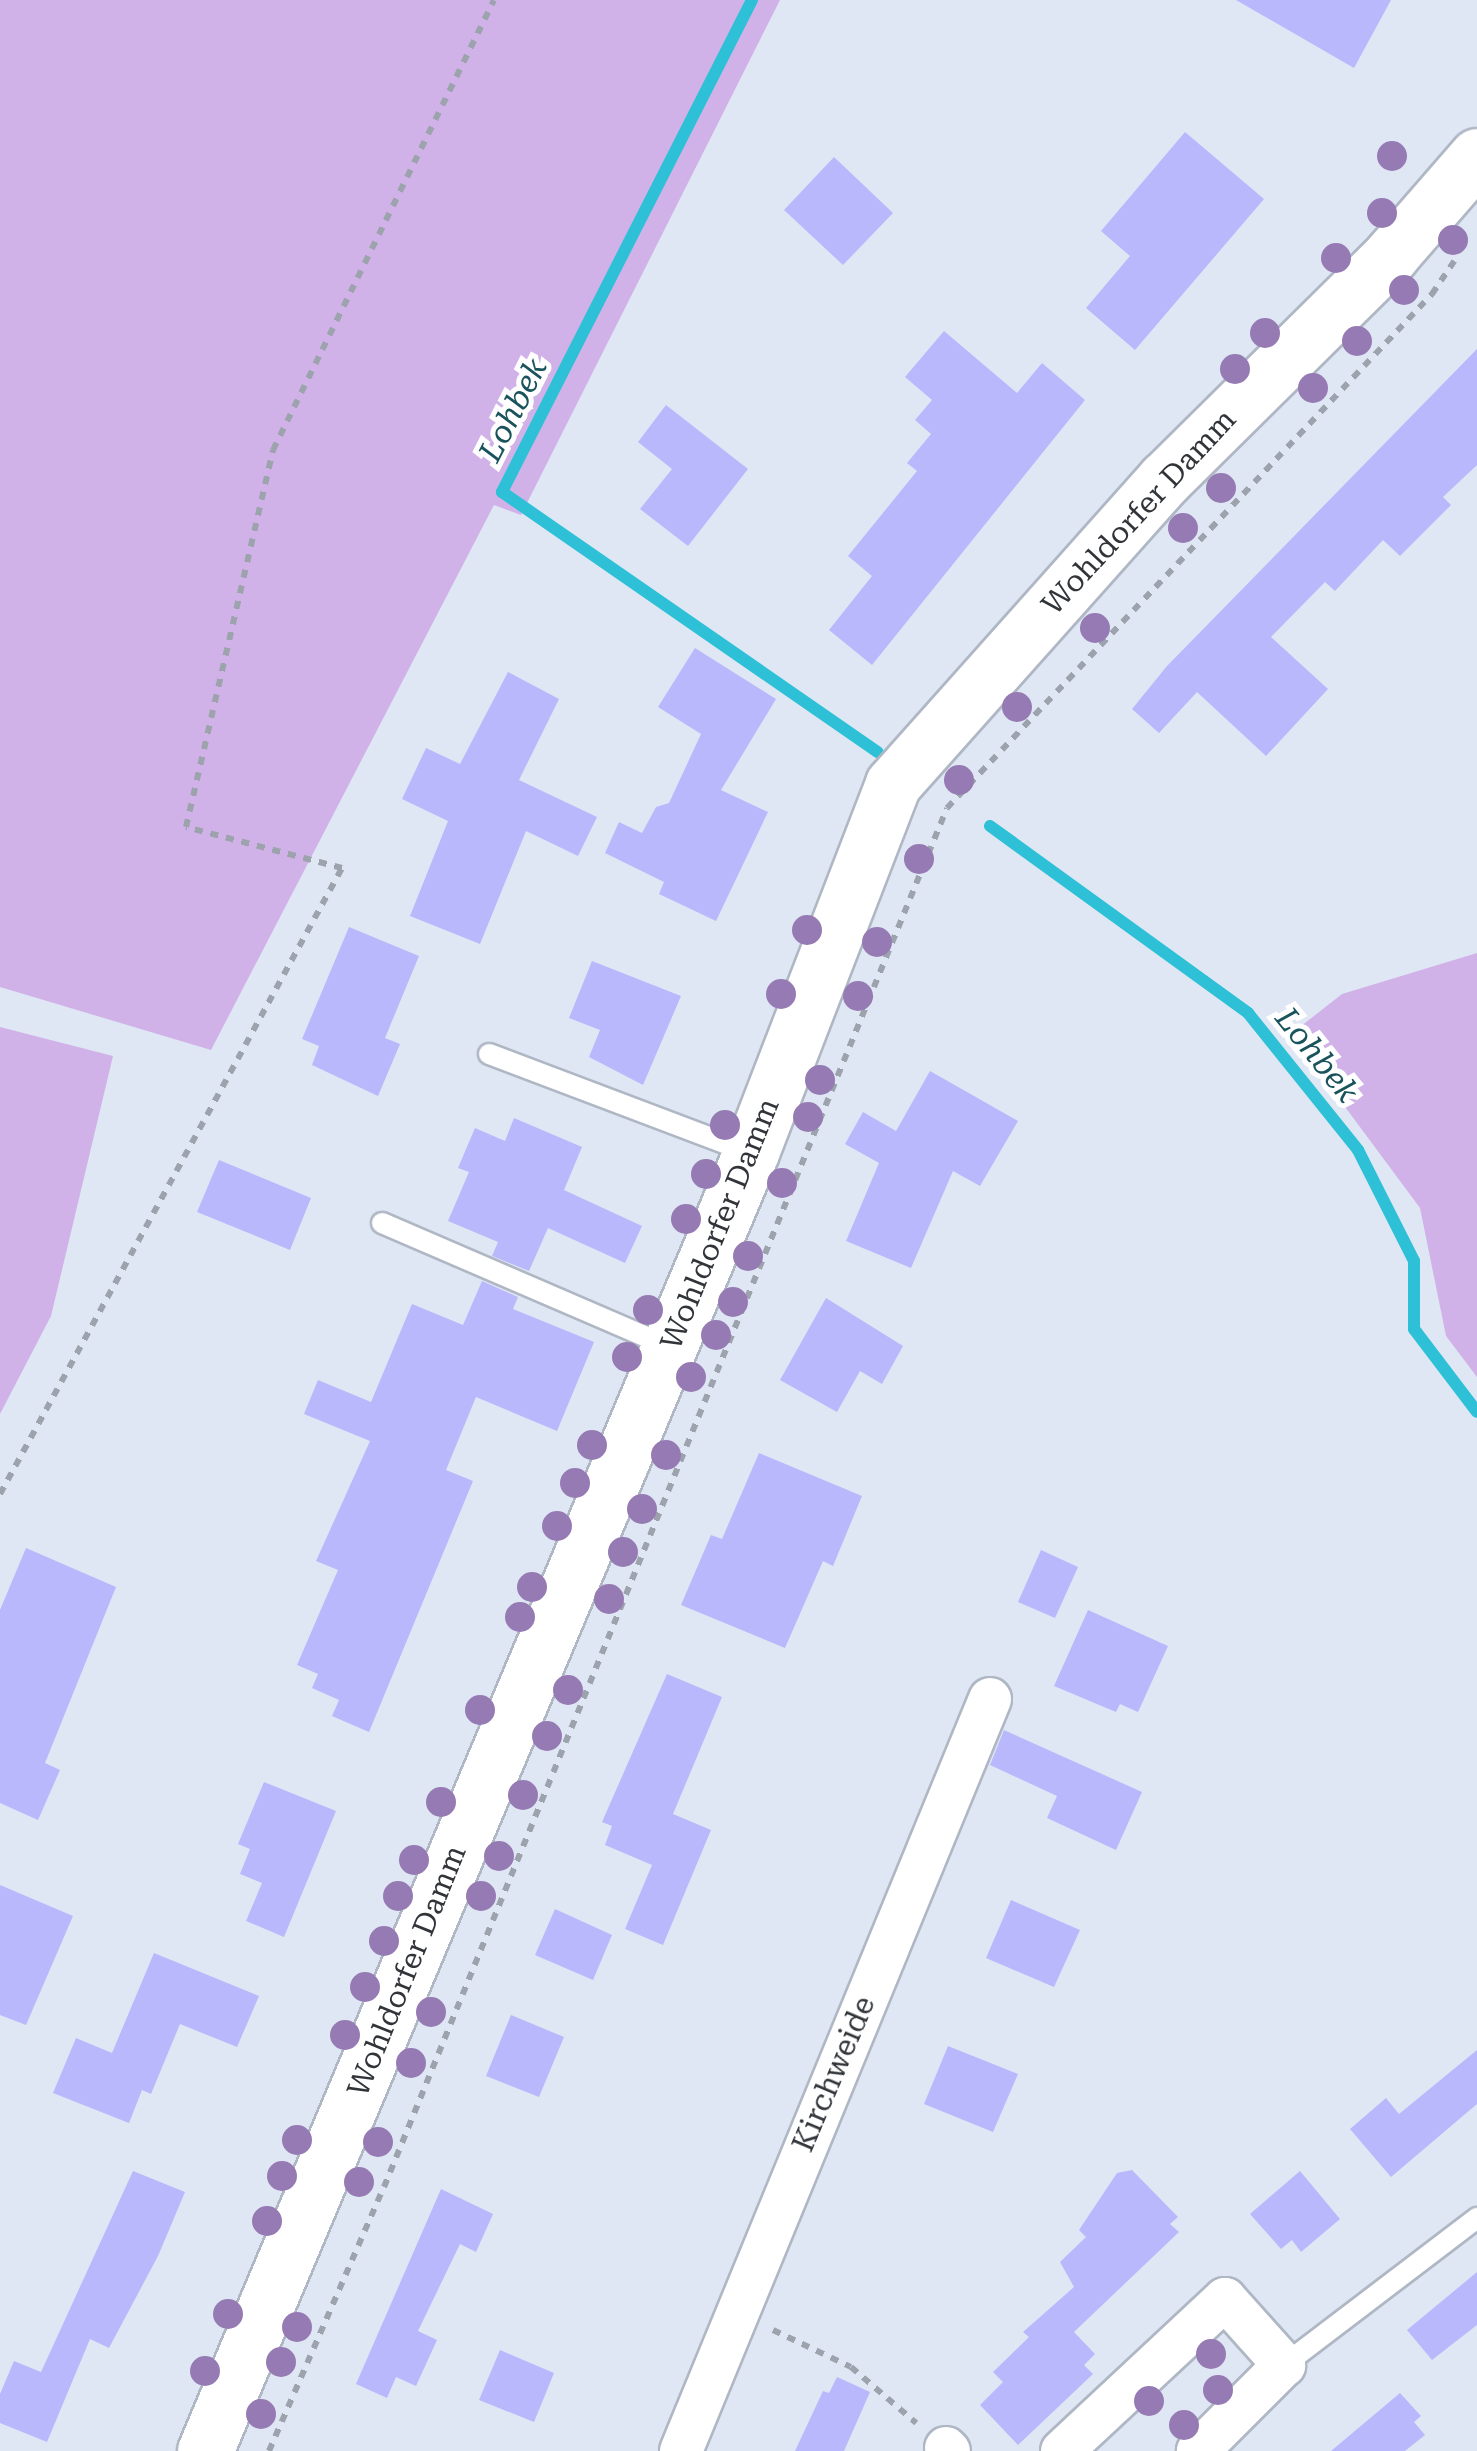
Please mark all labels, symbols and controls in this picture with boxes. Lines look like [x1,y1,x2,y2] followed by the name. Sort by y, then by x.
[471,352,555,468] water label: Lohbek
[1034,402,1244,622] street label: Wohldorfer Damm
[1267,1000,1367,1110] water label: Lohbek
[653,1093,787,1355] street label: Wohldorfer Damm
[340,1840,474,2102] street label: Wohldorfer Damm
[785,1991,883,2157] street label: Kirchweide

